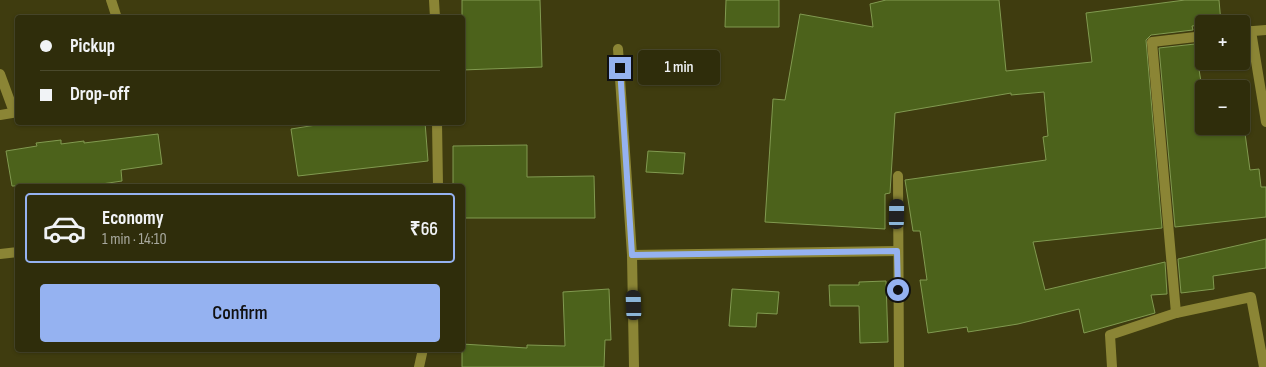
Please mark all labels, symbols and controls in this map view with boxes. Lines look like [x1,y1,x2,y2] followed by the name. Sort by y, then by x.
[1195,15,1250,135] map controls
[1195,15,1250,70] button: +
[70,35,115,58] text: Pickup
[638,50,720,86] callout: 1 min
[609,57,631,79] route end
[664,58,694,77] text: 1 min
[1195,80,1250,135] button: −
[70,83,130,106] text: Drop-off
[889,199,904,229] car
[42,206,87,251] icon: car
[102,207,164,230] text: Economy
[410,218,438,241] text: ₹66
[102,230,167,249] text: 1 min · 14:10
[887,279,909,301] route start
[40,284,440,342] button: Confirm
[625,290,642,320] car

